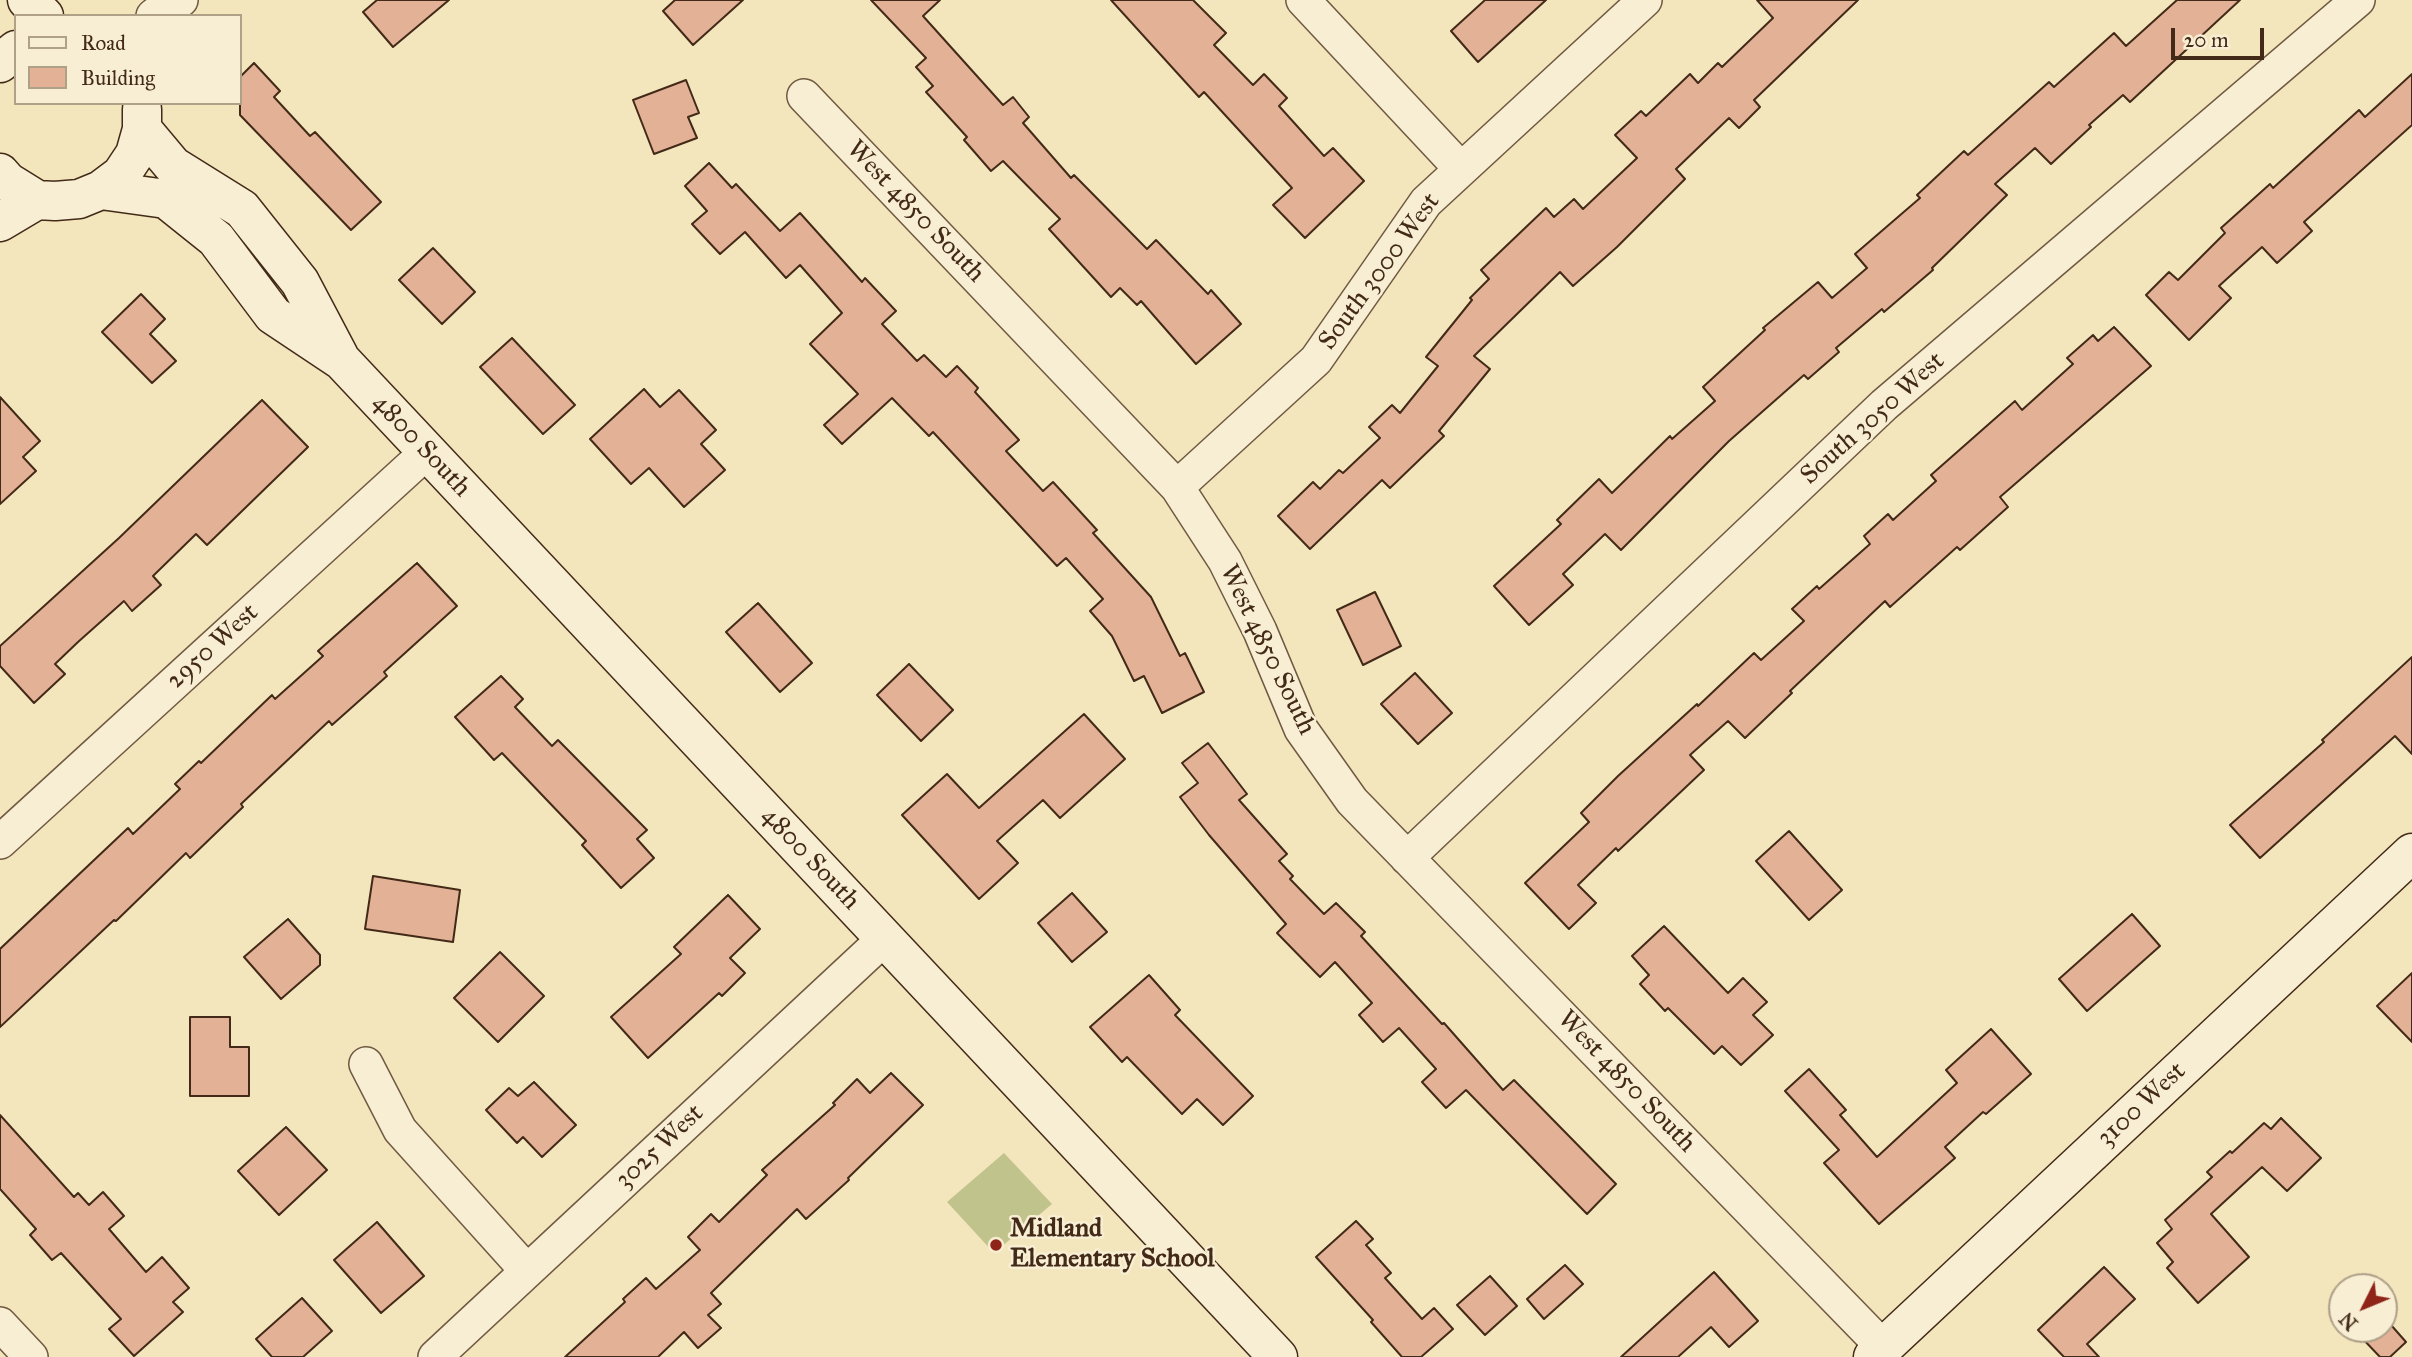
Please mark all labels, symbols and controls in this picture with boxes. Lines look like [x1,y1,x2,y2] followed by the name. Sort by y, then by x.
[14,14,242,105] legend
[2174,14,2267,58] scale bar
[2184,27,2229,53] text: 20 m
[81,30,126,56] text: Road
[81,65,155,91] text: Building
[839,134,991,290] street label: West 4850 South
[1313,188,1447,356] street label: South 3000 West
[1795,346,1951,492] street label: South 3050 West
[365,388,477,504] street label: 4800 South
[1212,560,1322,740] street label: West 4850 South
[161,598,265,696] street label: 2950 West
[754,801,866,917] street label: 4800 South
[1550,1004,1702,1160] street label: West 4850 South
[2091,1056,2193,1154] street label: 3100 West
[610,1098,710,1196] street label: 3025 West
[1010,1214,1214,1276] place label: Midland Elementary School
[988,1237,1004,1253] marker: Midland Elementary School
[2328,1273,2398,1343] north arrow
[2335,1308,2363,1335] text: N

